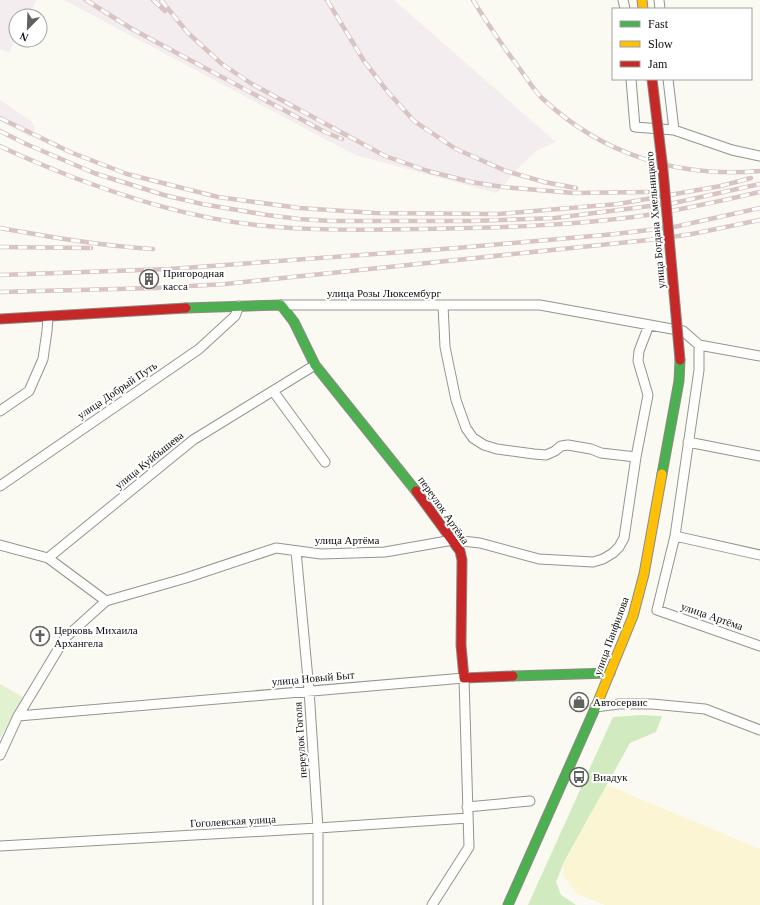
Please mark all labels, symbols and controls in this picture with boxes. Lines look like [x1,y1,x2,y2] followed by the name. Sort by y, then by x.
[8,8,48,48] north arrow
[612,8,752,80] legend
[648,17,669,31] text: Fast
[18,30,30,44] text: N
[648,37,673,51] text: Slow
[648,57,668,71] text: Jam
[643,150,667,289] street label: улица Богдана Хмельницкого
[163,267,224,292] place label: Пригородная касса
[138,268,160,290] building icon: Пригородная касса
[327,287,442,299] street label: улица Розы Люксембург
[75,359,159,421] street label: улица Добрый Путь
[113,429,186,491] street label: улица Куйбышева
[416,474,472,546] street label: переулок Артёма
[315,534,379,546] street label: улица Артёма
[591,595,631,677] street label: улица Панфилова
[679,600,745,632] street label: улица Артёма
[54,624,138,649] place label: Церковь Михаила Архангела
[29,625,51,647] church icon: Церковь Михаила Архангела
[271,668,355,688] street label: улица Новый Быт
[568,691,590,713] shop icon: Автосервис
[593,696,648,708] place label: Автосервис
[291,702,309,778] street label: переулок Гоголя
[568,766,590,788] bus stop icon: Виадук
[593,771,628,783] place label: Виадук
[190,813,276,829] street label: Гоголевская улица

